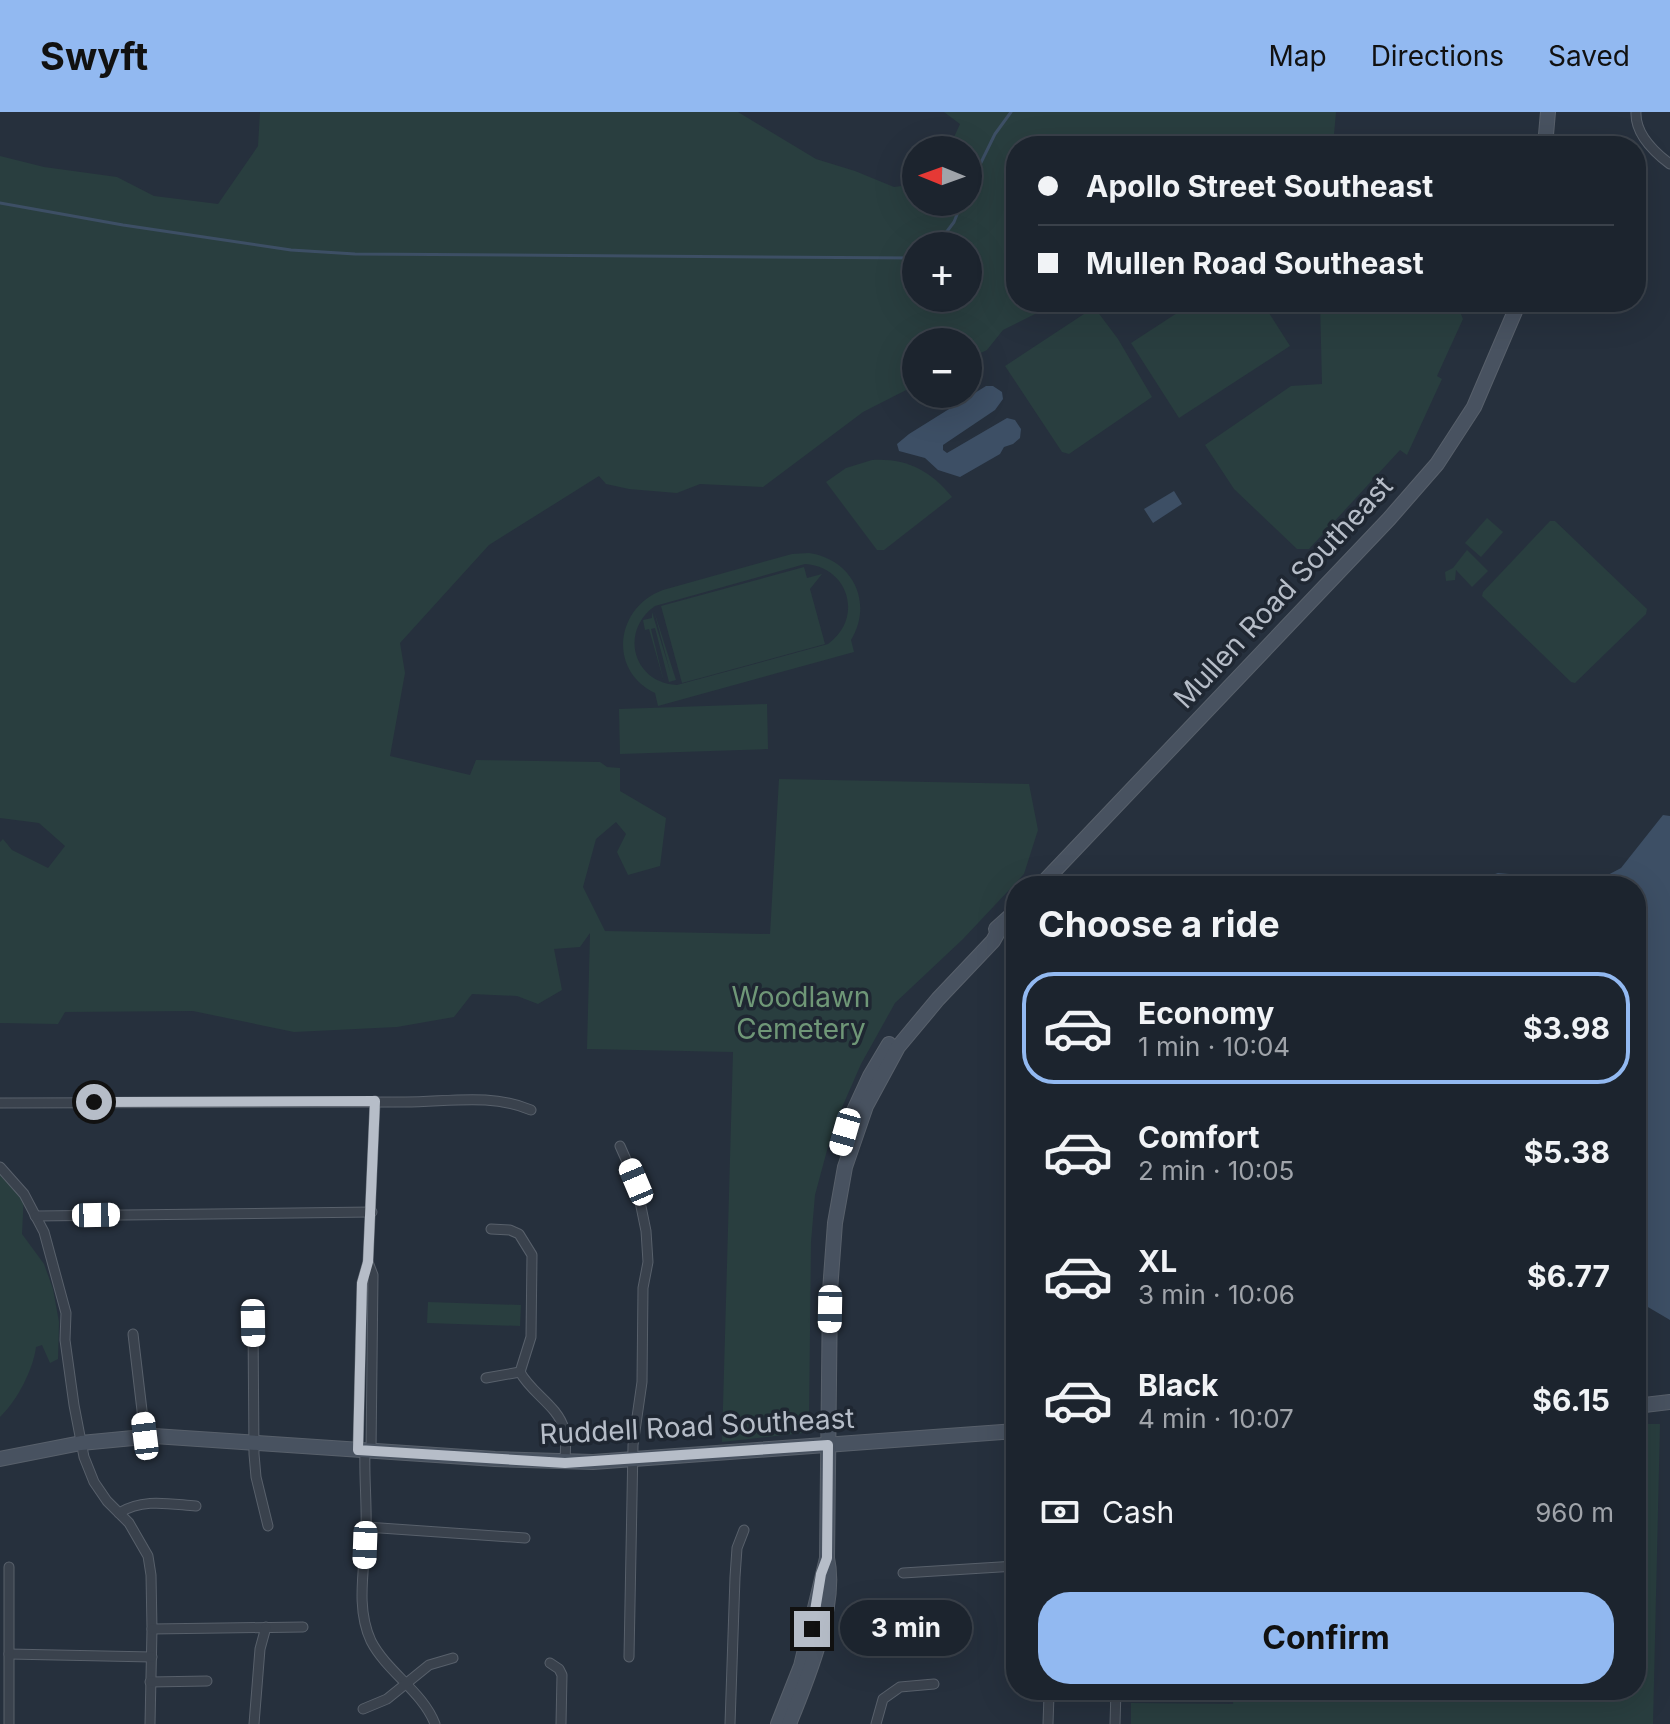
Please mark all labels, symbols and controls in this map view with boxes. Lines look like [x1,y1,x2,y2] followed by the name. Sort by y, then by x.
[40,33,148,79] text: Swyft
[1268,39,1327,73] text: Map
[1371,39,1504,73] text: Directions
[1548,39,1630,73] text: Saved
[902,136,982,216] north arrow
[902,136,982,408] map controls
[1086,168,1433,204] text: Apollo Street Southeast
[902,232,982,312] button: +
[1086,245,1424,281] text: Mullen Road Southeast
[902,328,982,408] button: −
[1167,469,1399,715] street label: Mullen Road Southeast
[1038,902,1280,946] text: Choose a ride
[732,980,870,1046] park label: Woodlawn Cemetery
[1042,992,1114,1064] icon: car
[1138,995,1274,1031] text: Economy
[1523,1010,1610,1046] text: $3.98
[1138,1031,1290,1062] text: 1 min · 10:04
[76,1084,112,1120] route start
[827,1106,863,1158] car
[1042,1116,1114,1188] icon: car
[1138,1119,1259,1155] text: Comfort
[1524,1134,1610,1170] text: $5.38
[616,1155,656,1209] car
[1138,1155,1294,1186] text: 2 min · 10:05
[72,1203,120,1227] car
[1042,1240,1114,1312] icon: car
[1138,1243,1177,1279] text: XL
[1527,1258,1610,1294] text: $6.77
[1138,1279,1295,1310] text: 3 min · 10:06
[818,1285,842,1333] car
[241,1299,265,1347] car
[1042,1364,1114,1436] icon: car
[1138,1367,1218,1403] text: Black
[1532,1382,1610,1418] text: $6.15
[539,1401,855,1451] street label: Ruddell Road Southeast
[1138,1403,1294,1434] text: 4 min · 10:07
[130,1411,160,1461] car
[1038,1490,1082,1534] icon: cash
[1102,1494,1174,1530] text: Cash
[1535,1497,1614,1528] text: 960 m
[352,1521,378,1569] car
[1038,1592,1614,1684] button: Confirm
[840,1601,972,1657] callout: 3 min
[794,1611,830,1647] route end
[871,1612,941,1643] text: 3 min

